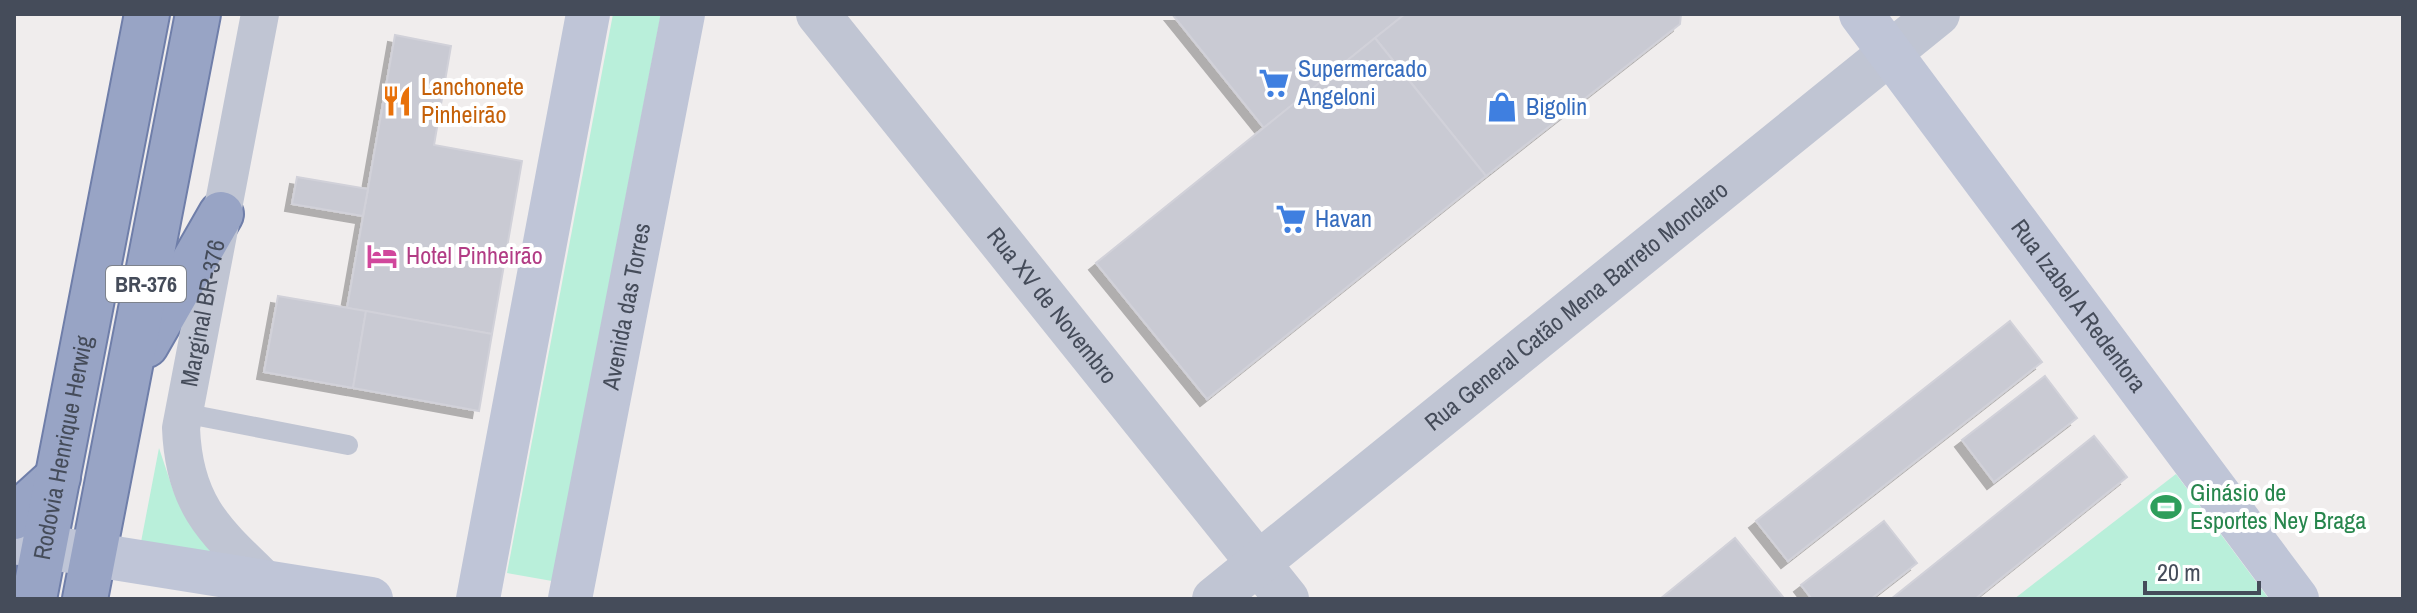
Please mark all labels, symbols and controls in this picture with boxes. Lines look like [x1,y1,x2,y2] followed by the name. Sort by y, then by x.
[1297,52,1427,112] place label: Supermercado Angeloni
[1257,66,1291,100] supermarket icon: Supermercado Angeloni
[421,70,524,130] place label: Lanchonete Pinheirão
[380,84,414,118] restaurant icon: Lanchonete Pinheirão
[1485,90,1519,124] shop icon: Bigolin
[1526,90,1587,122] place label: Bigolin
[1418,173,1734,438] street label: Rua General Catão Mena Barreto Monclaro
[1274,202,1308,236] supermarket icon: Havan
[1315,202,1372,234] place label: Havan
[2004,212,2154,398] street label: Rua Izabel A Redentora
[594,220,657,393] street label: Avenida das Torres
[980,220,1125,390] street label: Rua XV de Novembro
[172,237,232,389] street label: Marginal BR-376
[365,239,399,273] hotel icon: Hotel Pinheirão
[406,239,543,271] place label: Hotel Pinheirão
[106,266,186,302] road number: BR-376
[25,333,100,562] street label: Rodovia Henrique Herwig
[2190,476,2366,536] place label: Ginásio de Esportes Ney Braga
[2149,490,2183,524] sports icon: Ginásio de Esportes Ney Braga
[2145,545,2259,595] scale bar
[2157,556,2201,588] text: 20 m

